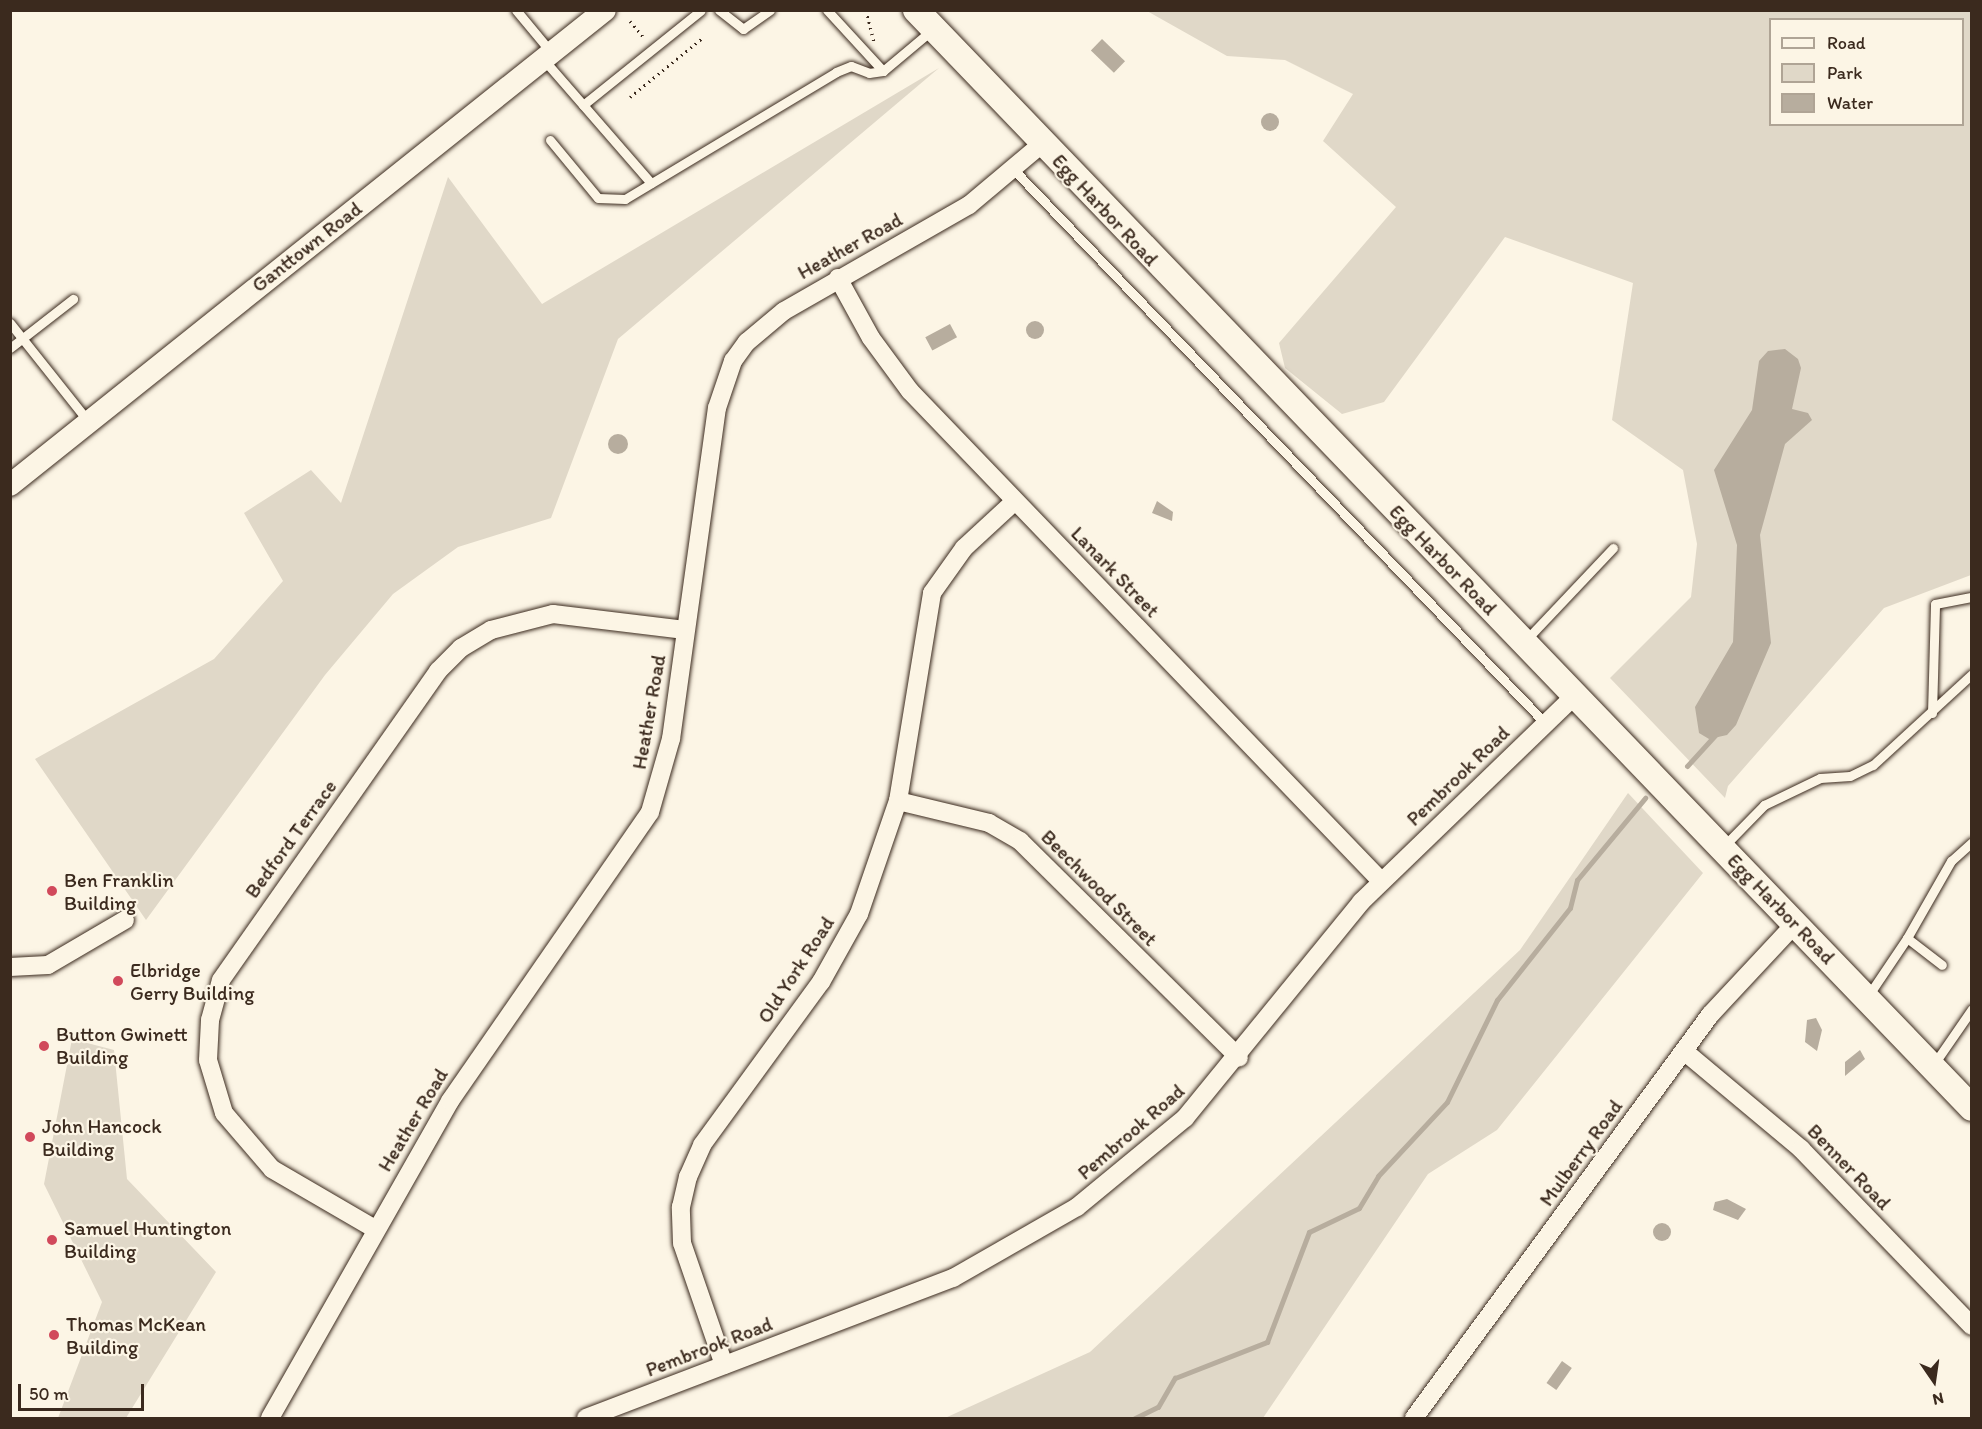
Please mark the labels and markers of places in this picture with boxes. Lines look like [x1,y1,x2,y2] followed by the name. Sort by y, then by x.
[64,868,173,915] place label: Ben Franklin Building
[45,884,59,898] marker: Ben Franklin Building
[130,958,255,1005] place label: Elbridge Gerry Building
[111,974,125,988] marker: Elbridge Gerry Building
[56,1022,187,1069] place label: Button Gwinett Building
[37,1039,51,1053] marker: Button Gwinett Building
[42,1114,162,1161] place label: John Hancock Building
[23,1130,37,1144] marker: John Hancock Building
[64,1216,233,1263] place label: Samuel Huntington Building
[45,1233,59,1247] marker: Samuel Huntington Building
[66,1312,205,1359] place label: Thomas McKean Building
[47,1328,61,1342] marker: Thomas McKean Building

